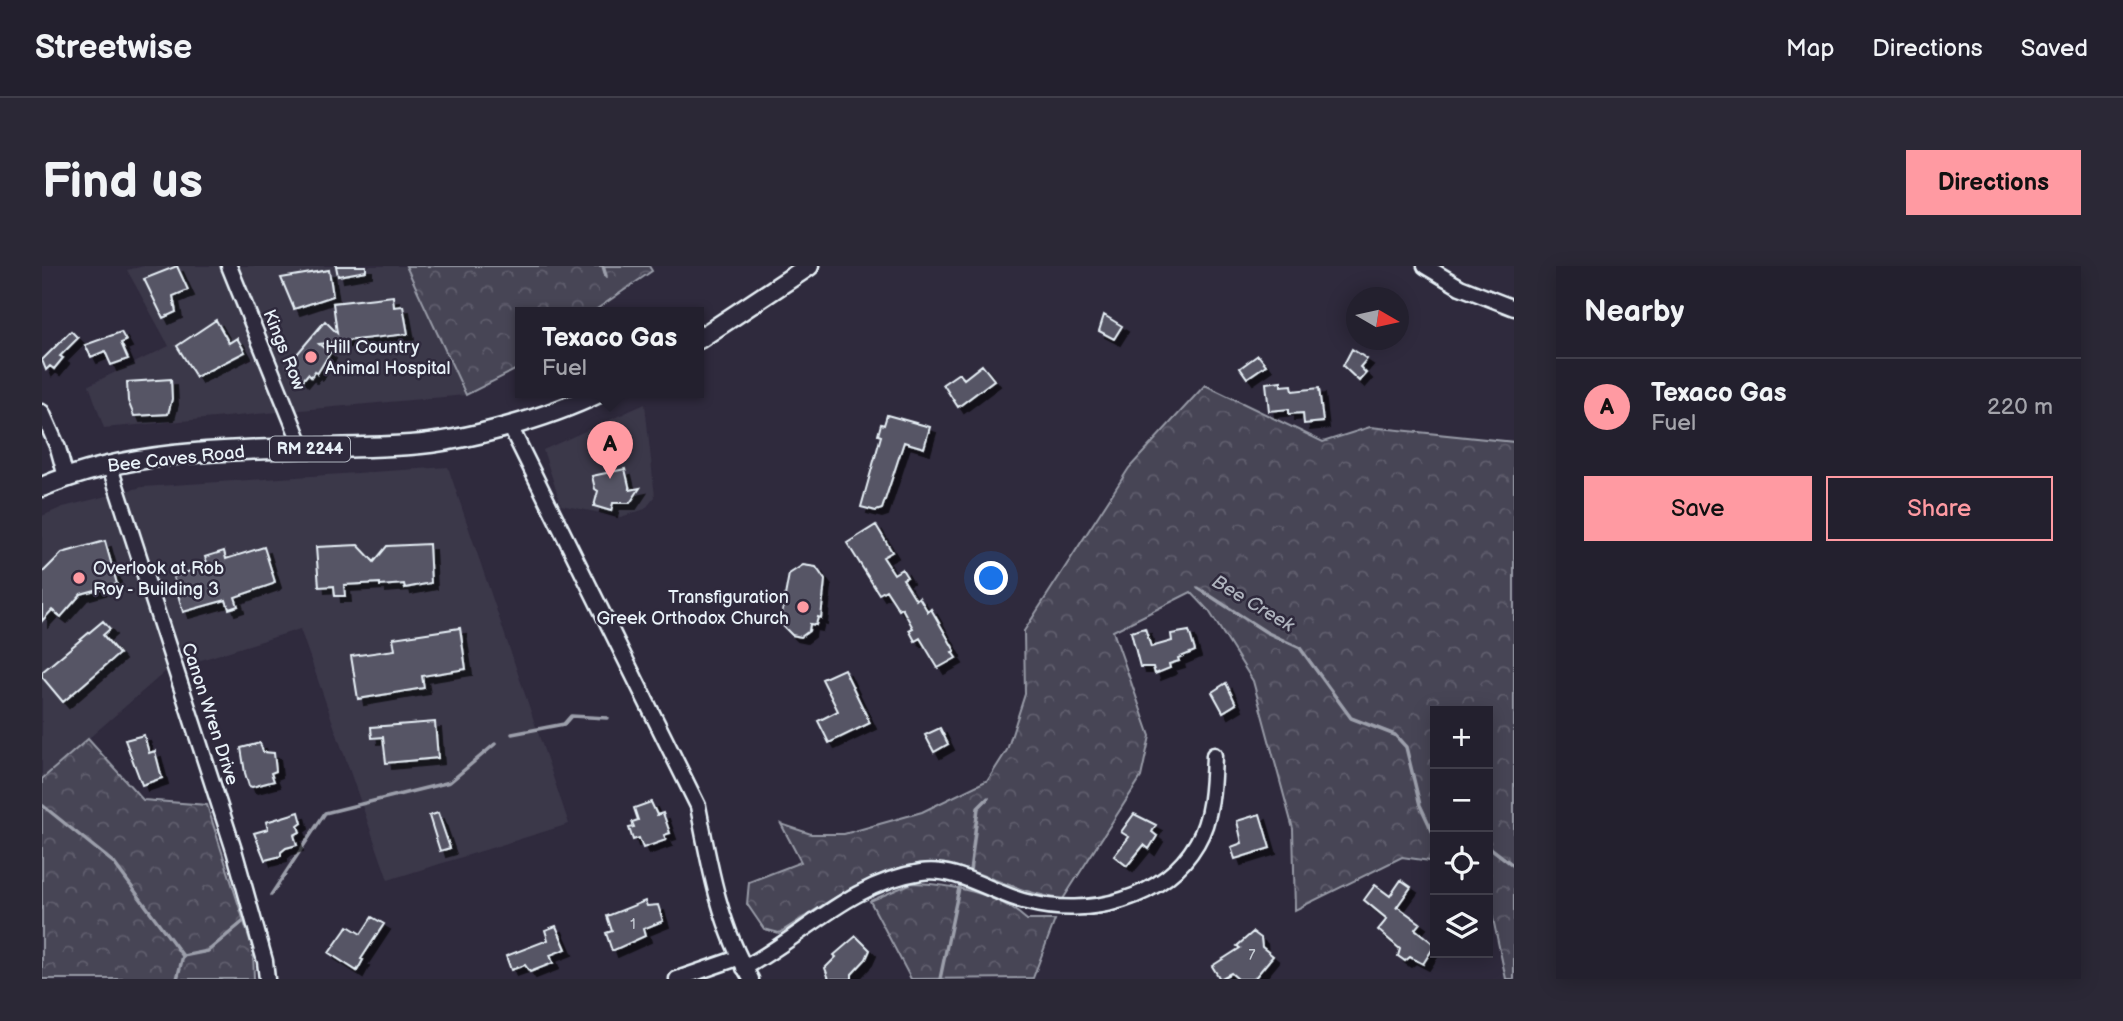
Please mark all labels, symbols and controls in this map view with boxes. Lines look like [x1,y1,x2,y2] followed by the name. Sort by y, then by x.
[35,28,192,68] text: Streetwise
[1786,34,1834,63] text: Map
[1872,34,1983,63] text: Directions
[2021,34,2088,63] text: Saved
[1906,150,2081,215] button: Directions
[42,153,203,212] text: Find us
[1346,287,1409,350] north arrow
[1584,294,1684,330] text: Nearby
[258,307,310,393] street label: Kings Row
[515,307,704,398] popup
[542,323,677,354] text: Texaco Gas
[325,337,450,379] place label: Hill Country Animal Hospital
[303,349,319,365] marker: Hill Country Animal Hospital
[542,354,587,382] text: Fuel
[1651,378,1787,409] text: Texaco Gas
[1600,393,1614,421] text: A
[1987,393,2053,421] text: 220 m
[1651,409,1696,437] text: Fuel
[587,421,633,479] pin: A
[270,436,350,462] road number: RM 2244
[106,441,246,477] street label: Bee Caves Road
[1584,476,1812,541] button: Save
[1826,476,2053,541] button: Share
[93,558,224,600] place label: Overlook at Rob Roy - Building 3
[974,561,1008,595] your location
[71,570,87,586] marker: Overlook at Rob Roy - Building 3
[1208,570,1299,638] water label: Bee Creek
[597,587,789,629] place label: Transfiguration Greek Orthodox Church
[795,599,811,615] marker: Transfiguration Greek Orthodox Church
[177,640,243,788] street label: Canon Wren Drive
[1430,706,1493,958] map controls
[1430,706,1493,769] button: +
[1430,769,1493,832] button: −
[1430,832,1493,895] button: locate
[1430,895,1493,958] button: layers
[630,916,636,933] house number: 1
[1249,947,1256,964] house number: 7

